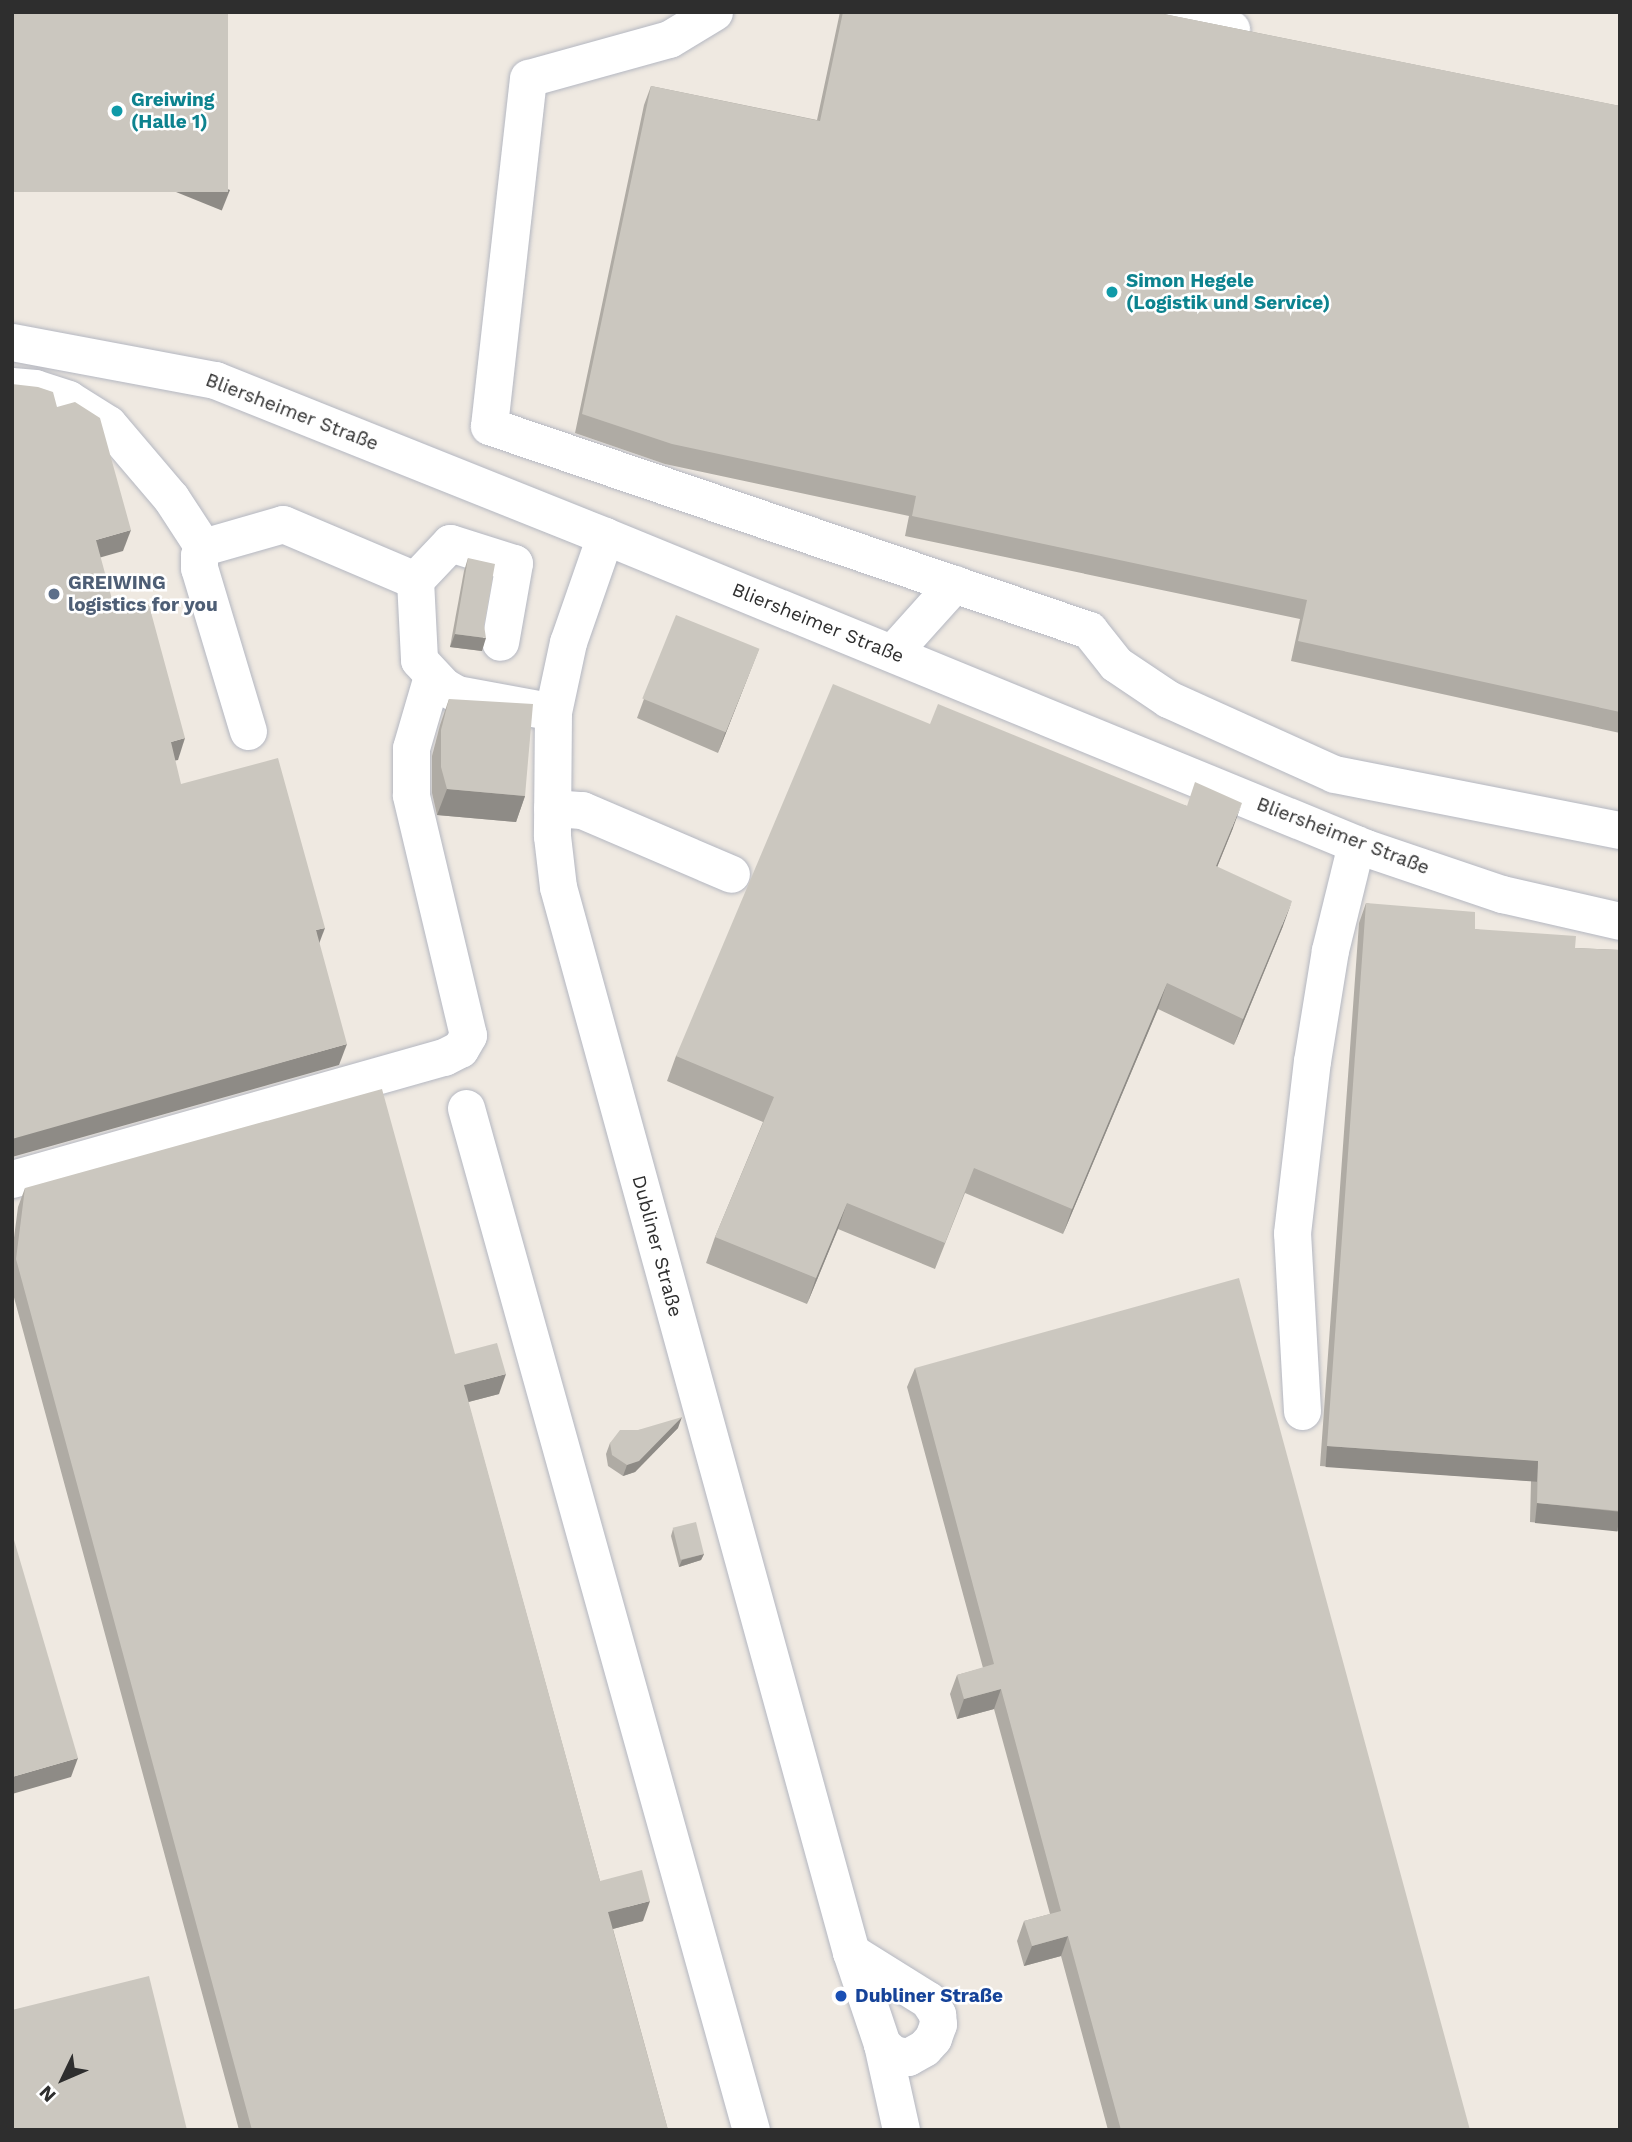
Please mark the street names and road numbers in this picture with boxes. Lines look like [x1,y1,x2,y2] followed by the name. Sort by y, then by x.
[202,368,382,456] street label: Bliersheimer Straße
[729,578,907,668] street label: Bliersheimer Straße
[1253,792,1433,880] street label: Bliersheimer Straße
[627,1172,687,1320] street label: Dubliner Straße

